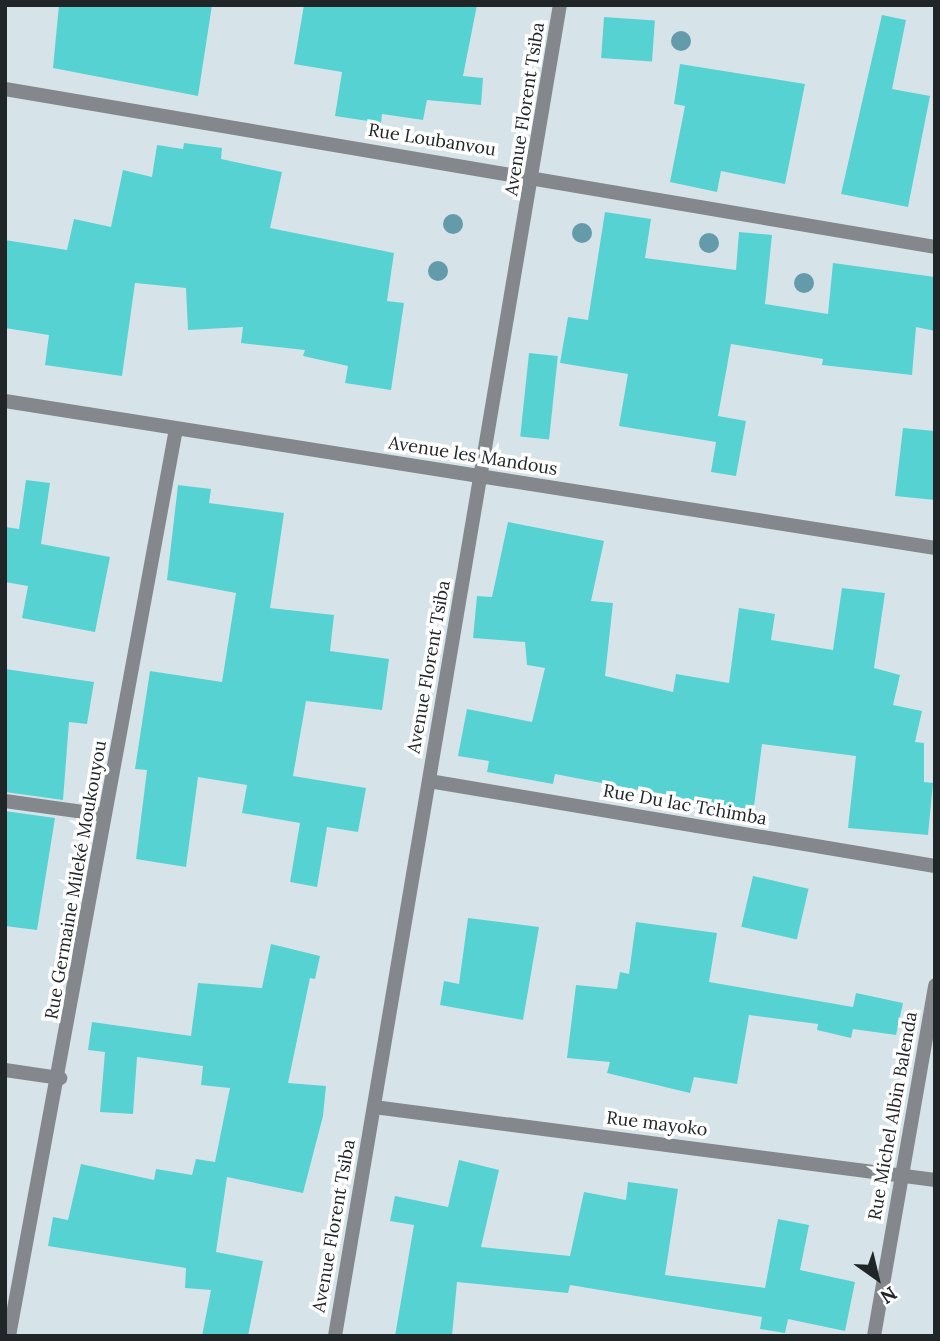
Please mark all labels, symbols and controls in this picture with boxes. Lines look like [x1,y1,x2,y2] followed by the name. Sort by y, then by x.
[501,21,549,197] street label: Avenue Florent Tsiba
[367,119,497,161] street label: Rue Loubanvou
[387,432,559,480] street label: Avenue les Mandous
[403,579,455,755] street label: Avenue Florent Tsiba
[41,739,111,1021] street label: Rue Germaine Mileké Moukouyou
[601,780,769,830] street label: Rue Du lac Tchimba
[864,1010,922,1222] street label: Rue Michel Albin Balenda
[605,1107,709,1141] street label: Rue mayoko
[308,1138,360,1314] street label: Avenue Florent Tsiba
[842,1243,912,1313] north arrow
[876,1281,902,1309] text: N

